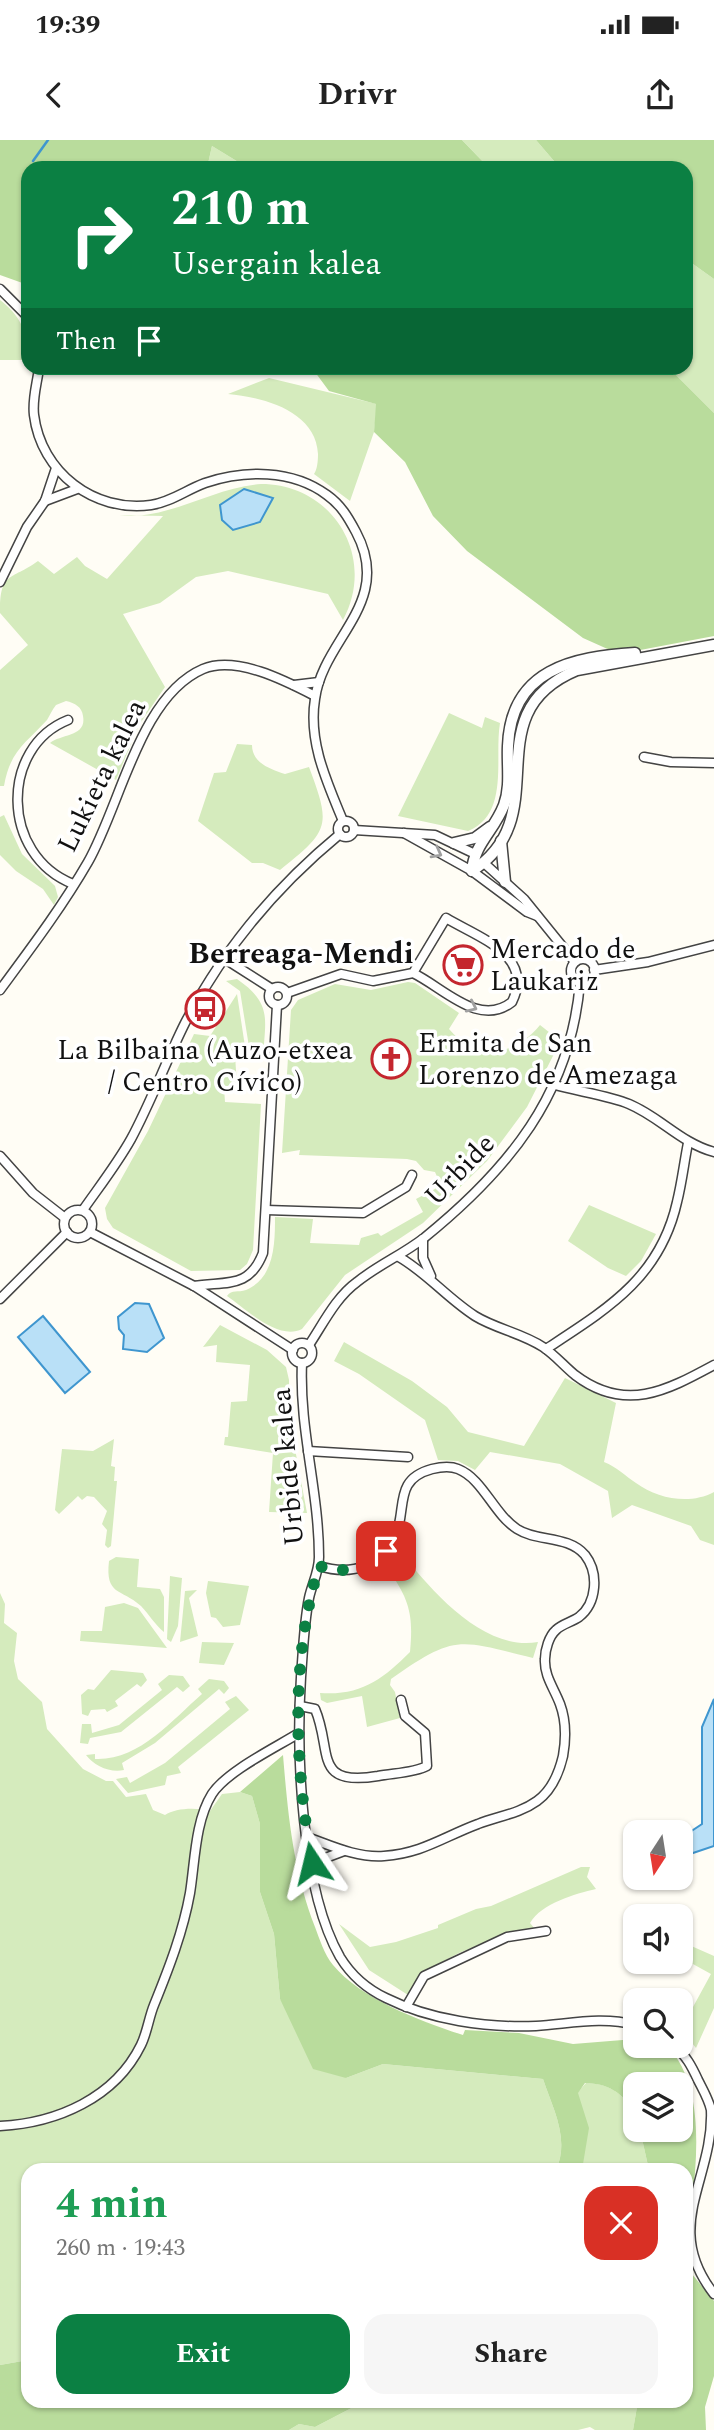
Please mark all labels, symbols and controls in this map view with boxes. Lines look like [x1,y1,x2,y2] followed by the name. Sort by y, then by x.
[35,5,100,45] text: 19:39
[317,70,397,119] text: Drivr
[35,76,73,114] icon: back
[641,76,679,114] icon: share
[171,172,310,247] text: 210 m
[56,189,147,280] icon: right
[171,240,381,289] text: Usergain kalea
[56,321,116,361] text: Then
[130,322,168,360] icon: arrive
[46,692,158,860] street label: Lukieta kalea
[430,845,443,858] one-way arrow
[490,928,636,1003] place label: Mercado de Laukariz
[188,931,414,977] district label: Berreaga-Mendi
[442,944,484,986] supermarket icon: Mercado de Laukariz
[184,988,226,1030] bus stop icon: La Bilbaina (Auzo-etxea / Centro Cívico)
[465,999,477,1013] one-way arrow
[418,1022,678,1097] place label: Ermita de San Lorenzo de Amezaga
[57,1029,353,1104] place label: La Bilbaina (Auzo-etxea / Centro Cívico)
[370,1038,412,1080] church icon: Ermita de San Lorenzo de Amezaga
[414,1124,506,1216] street label: Urbide
[260,1386,316,1548] street label: Urbide kalea
[356,1521,416,1581] pin
[367,1532,405,1570] icon: arrive
[623,1820,693,1890] north arrow
[623,1820,693,2142] map controls
[275,1826,349,1900] position arrow
[623,1904,693,1974] button: sound
[623,1988,693,2058] button: search
[623,2072,693,2142] button: layers
[56,2173,168,2236] text: 4 min
[584,2186,658,2260] button: close
[56,2231,185,2266] text: 260 m · 19:43
[56,2314,350,2394] button: Exit
[364,2314,658,2394] button: Share

